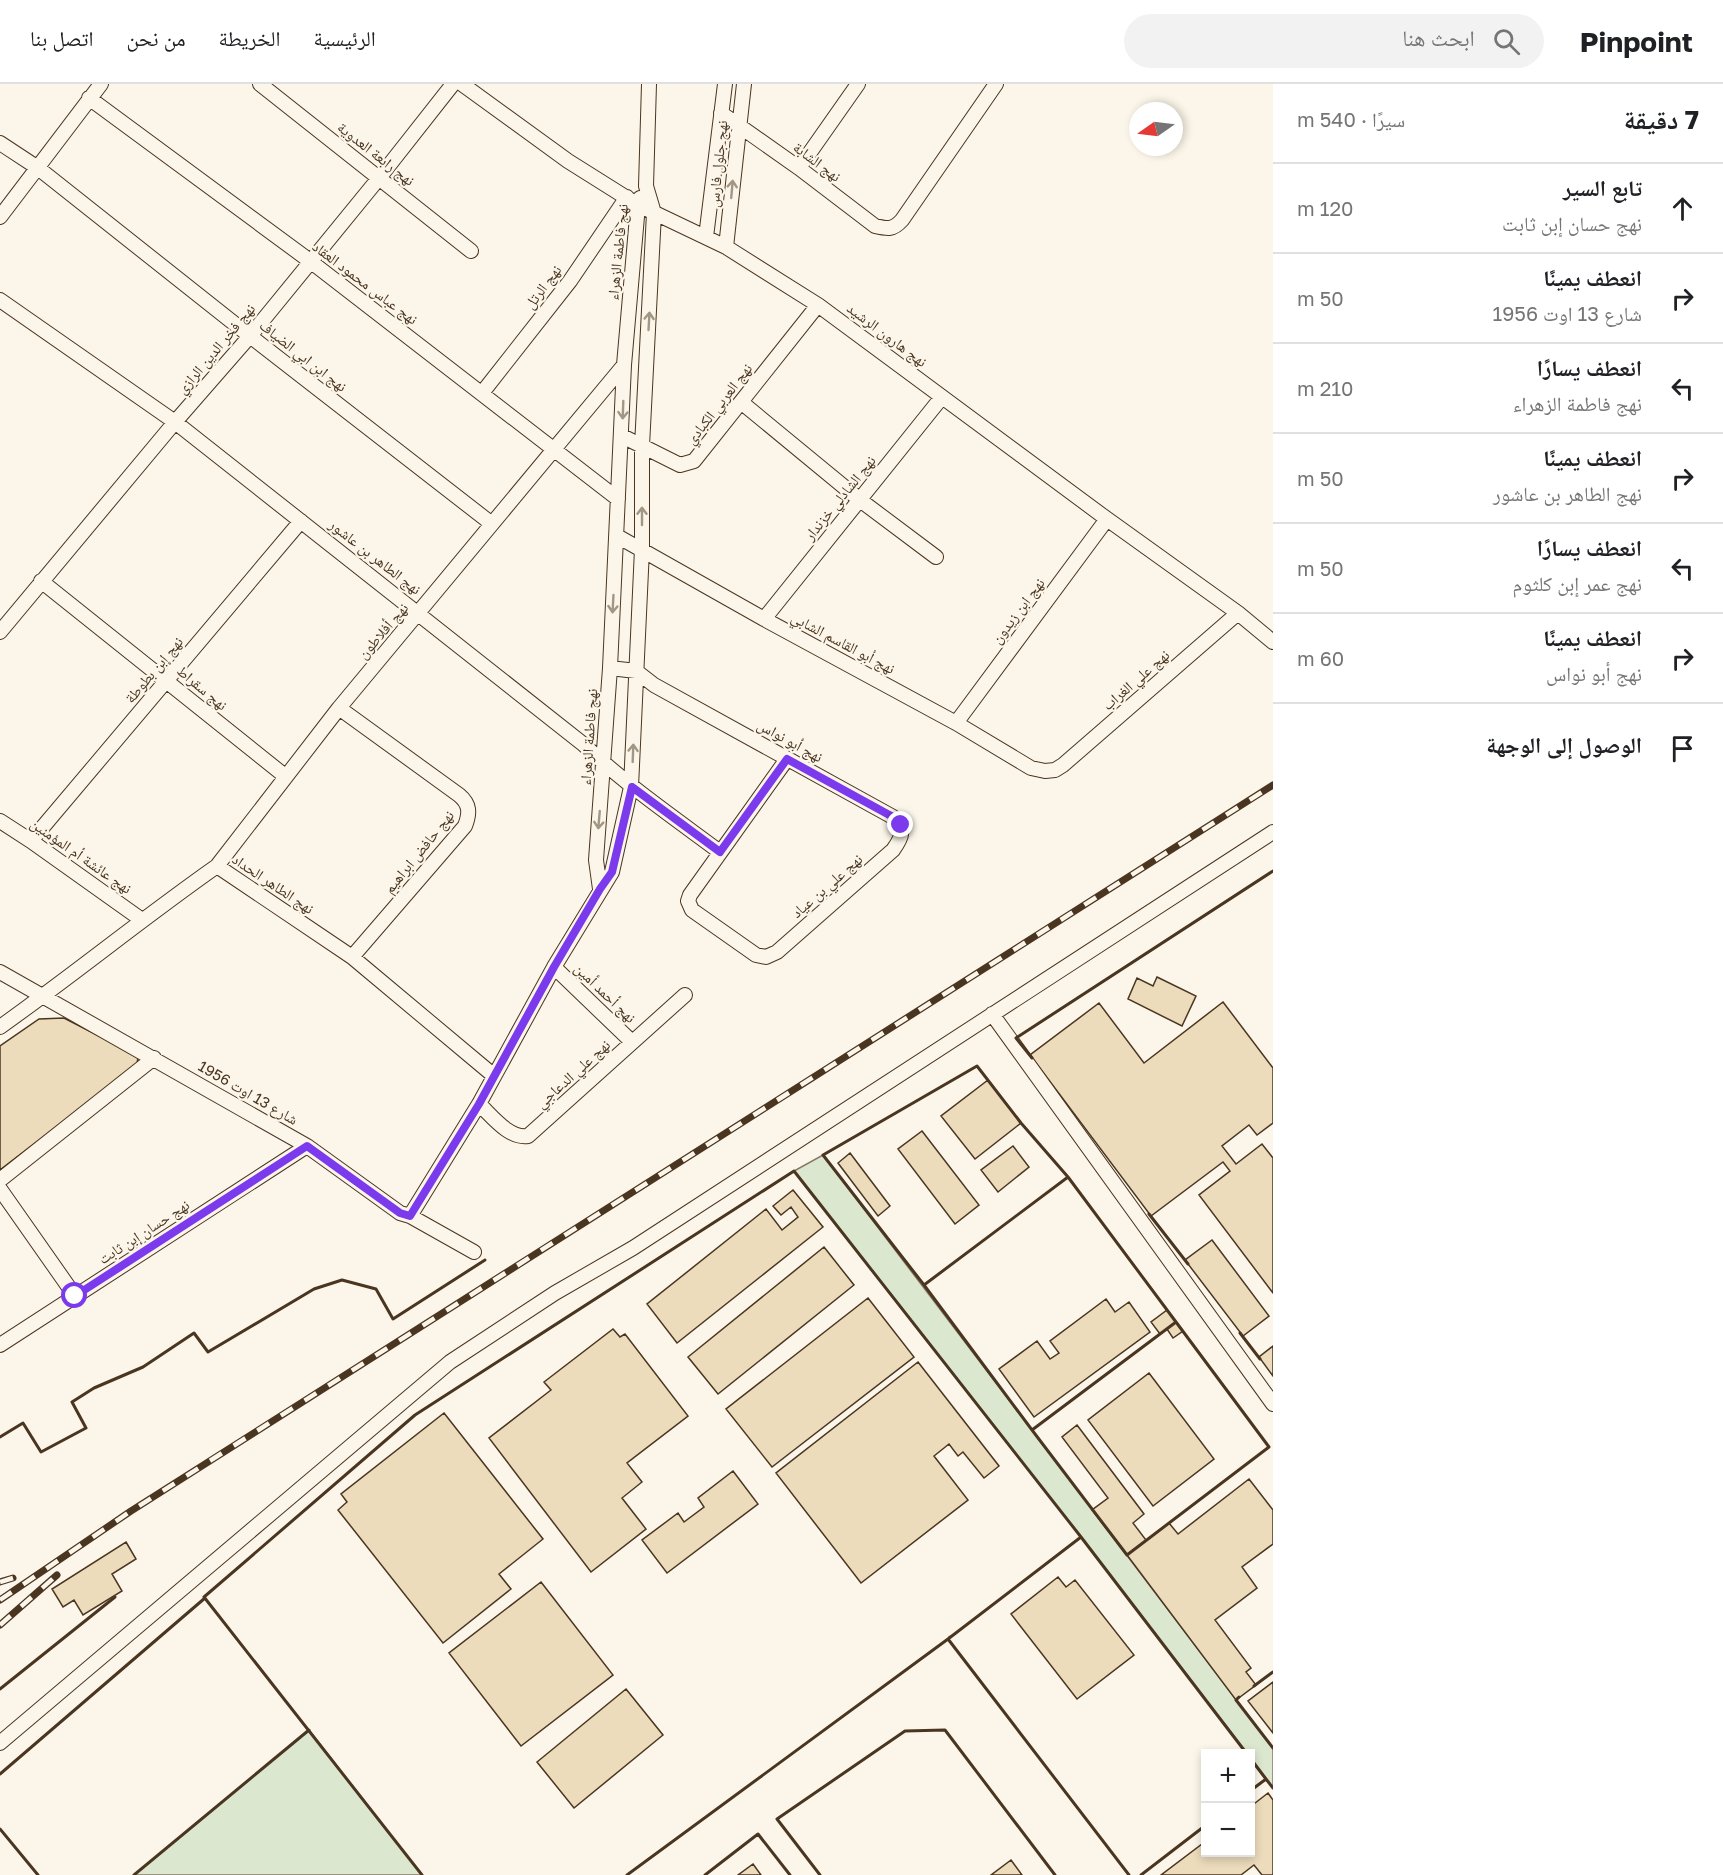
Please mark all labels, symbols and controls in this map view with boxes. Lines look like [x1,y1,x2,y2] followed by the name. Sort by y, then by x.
[1124,14,1544,68] search box
[1402,24,1475,51] text: ابحث هنا
[30,25,93,51] text: اتصل بنا
[126,25,186,51] text: من نحن
[219,25,280,51] text: الخريطة
[313,25,376,51] text: الرئيسية
[1490,25,1523,58] icon: search
[1580,25,1693,58] text: Pinpoint
[1129,102,1183,156] north arrow
[1624,104,1699,135] text: 7 دقيقة
[1297,107,1405,131] text: سيرًا · 540 m
[333,118,419,190] street label: نهج رابعة العدوية
[703,119,733,209] street label: نهج جلول فارس
[789,137,845,187] street label: نهج الشابة
[1563,174,1642,201] text: تابع السير
[727,180,738,199] one-way arrow
[1666,192,1699,225] icon: ahead
[1297,196,1353,220] text: 120 m
[603,203,633,301] street label: نهج فاطمة الزهراء
[1502,211,1642,235] text: نهج حسان إبن ثابت
[308,237,422,329] street label: نهج عباس محمود العقاد
[520,261,566,313] street label: نهج الرتل
[1543,264,1642,291] text: انعطف يمينًا
[1666,282,1699,315] icon: right
[1297,286,1344,310] text: 50 m
[843,298,931,372] street label: نهج هارون الرشيد
[172,299,261,400] street label: نهج فخر الدين الرازي
[1493,301,1642,325] text: شارع 13 اوت 1956
[643,312,654,332] one-way arrow
[254,316,351,398] street label: نهج ابن ابي الضياف
[1537,354,1642,381] text: انعطف يسارًا
[681,359,758,450] street label: نهج العربي الكبادي
[1666,372,1699,405] icon: left
[1297,376,1353,400] text: 210 m
[1513,391,1642,415] text: نهج فاطمة الزهراء
[617,399,628,419] one-way arrow
[1543,444,1642,471] text: انعطف يمينًا
[799,451,882,547] street label: نهج الشادلي خزندار
[1666,462,1699,495] icon: right
[1297,466,1344,490] text: 50 m
[1493,481,1642,505] text: نهج الطاهر بن عاشور
[636,506,648,526] one-way arrow
[324,514,425,599] street label: نهج الطاهر بن عاشور
[1537,534,1642,561] text: انعطف يسارًا
[1666,552,1699,585] icon: left
[1297,556,1344,580] text: 50 m
[1513,571,1642,595] text: نهج عمر إبن كلثوم
[987,574,1049,648] street label: نهج ابن زيدون
[608,594,619,614] one-way arrow
[353,599,413,663] street label: نهج أفلاطون
[787,607,898,680] street label: نهج أبو القاسم الشابي
[1543,624,1642,651] text: انعطف يمينًا
[120,633,188,707] street label: نهج إبن بطوطة
[1666,642,1699,675] icon: right
[1098,645,1175,716] street label: نهج علي الغراب
[1297,646,1344,670] text: 60 m
[172,661,232,715] street label: نهج سقراط
[1546,661,1642,685] text: نهج أبو نواس
[576,688,602,786] street label: نهج فاطمة الزهراء
[754,715,826,767] street label: نهج أبو نواس
[1486,731,1642,758] text: الوصول إلى الوجهة
[1666,732,1699,765] icon: arrive
[627,743,638,763] one-way arrow
[379,806,459,898] street label: نهج حافض ابراهيم
[593,809,604,829] one-way arrow
[887,811,913,837] route end
[26,814,136,898] street label: نهج عائشة أم المؤمنين
[228,849,318,919] street label: نهج الطاهر الحداد
[787,849,868,924] street label: نهج علي بن عياد
[570,959,640,1027] street label: نهج أحمد أمين
[531,1035,616,1114] street label: نهج علي الدعاجي
[194,1056,302,1130] street label: شارع 13 اوت 1956
[95,1195,193,1269] street label: نهج حسان إبن ثابت
[61,1282,87,1308] route start
[1201,1749,1255,1857] map controls
[1201,1749,1255,1803] button: +
[1201,1803,1255,1857] button: −

